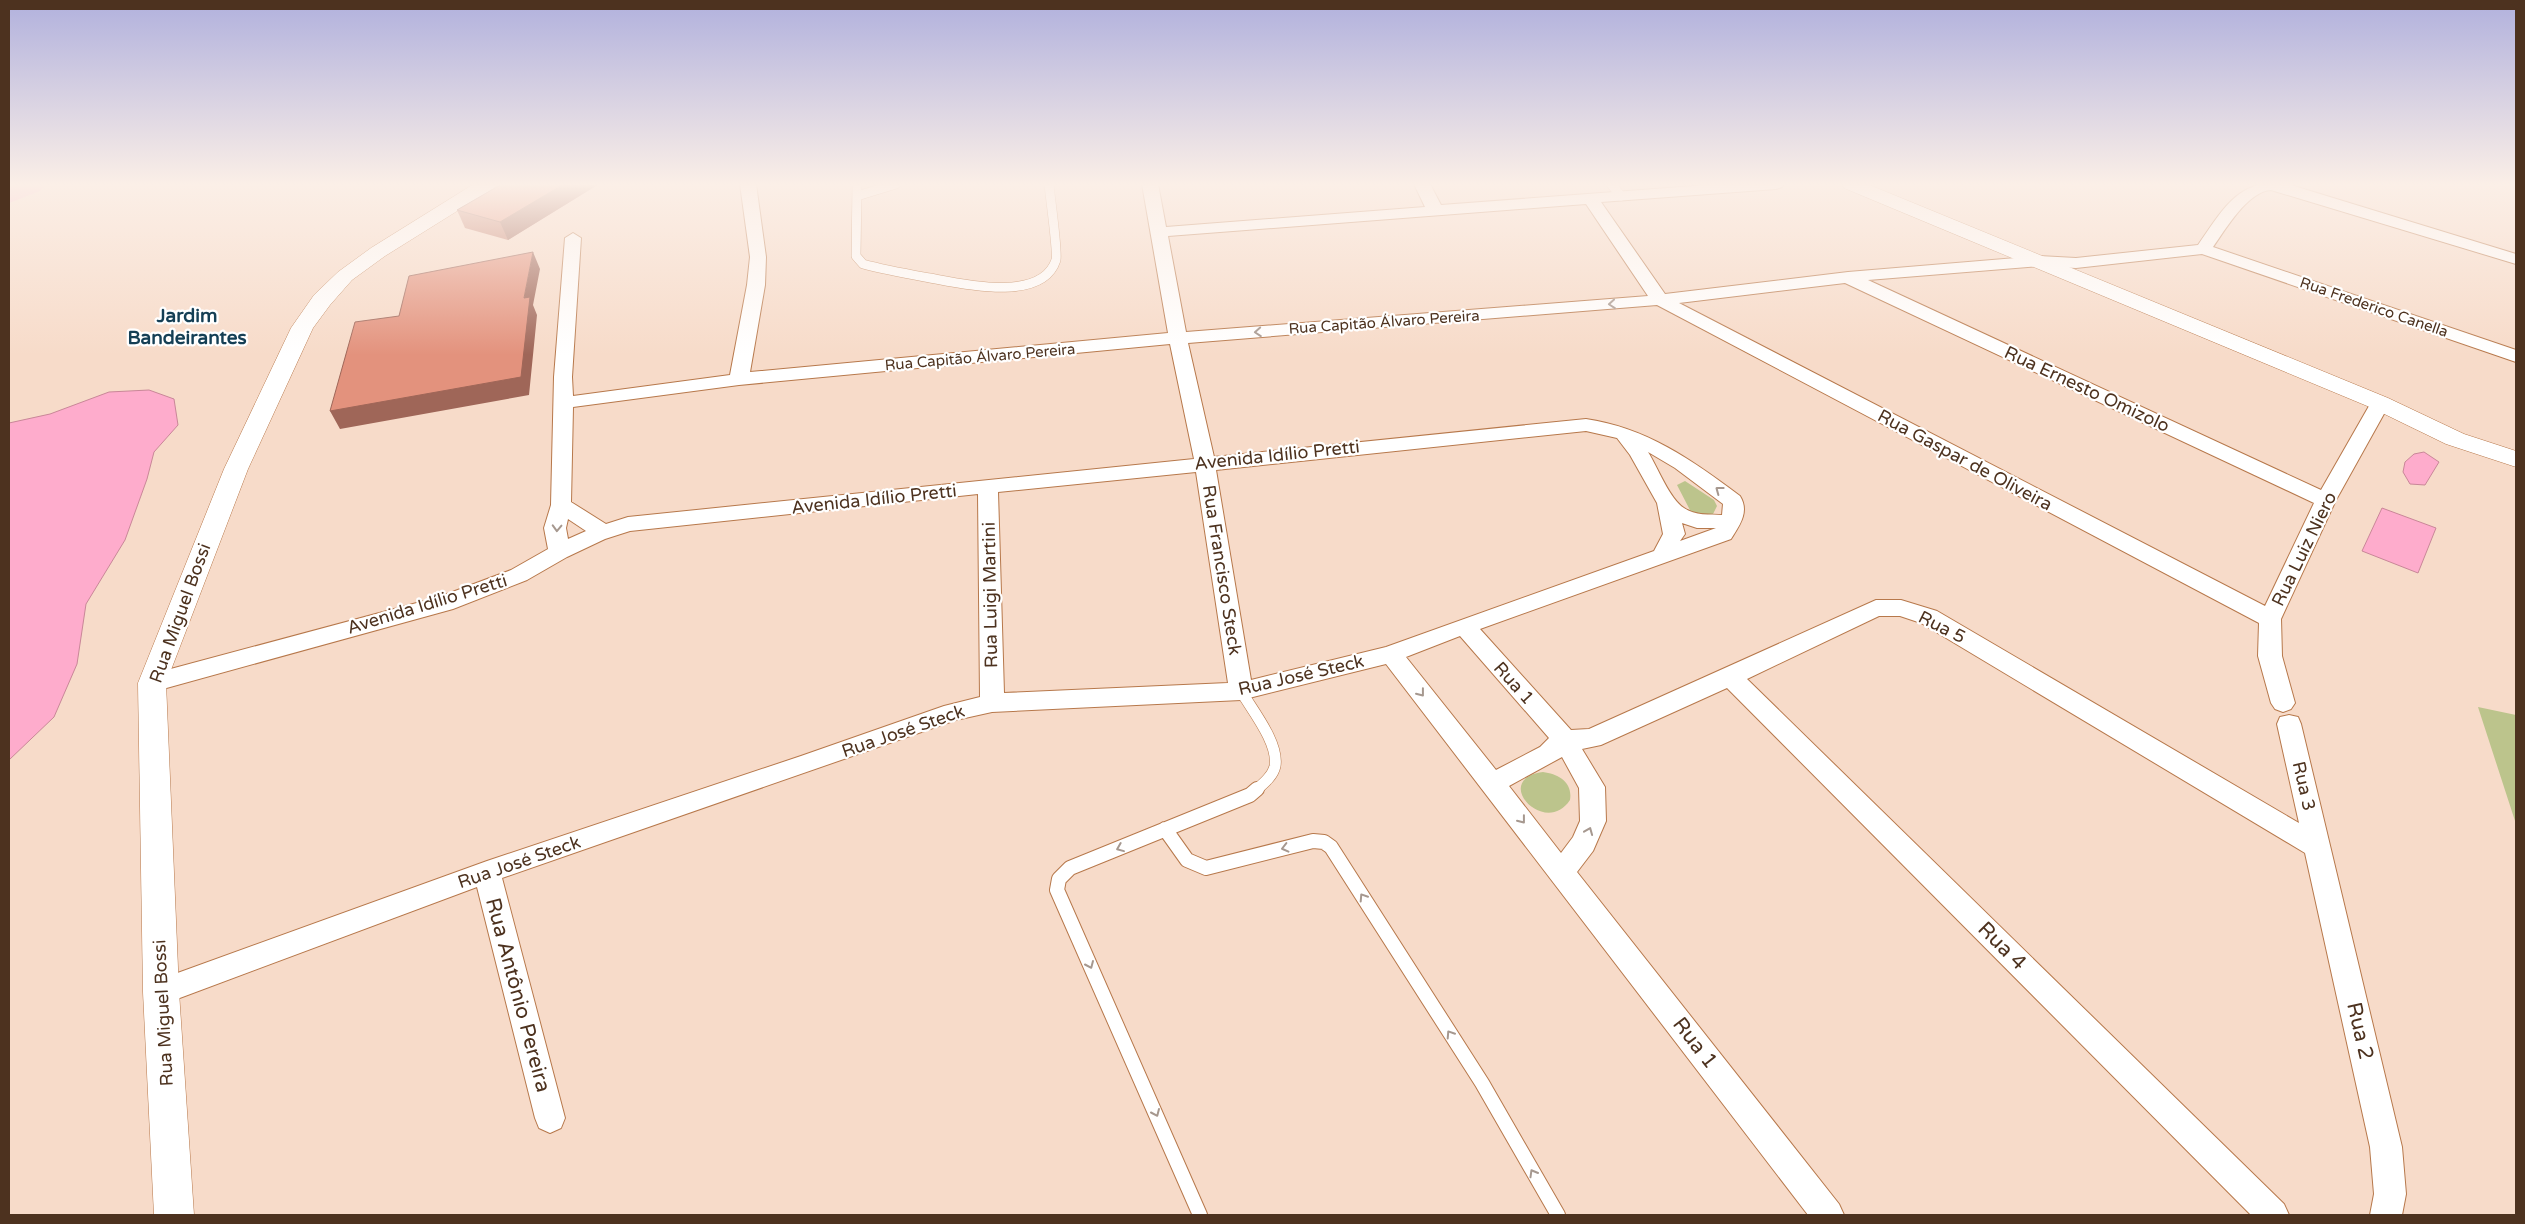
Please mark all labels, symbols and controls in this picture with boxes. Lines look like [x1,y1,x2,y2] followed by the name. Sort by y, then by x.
[2297,273,2451,341] street label: Rua Frederico Canella
[1608,298,1616,309] one-way arrow
[127,305,247,349] district label: Jardim Bandeirantes
[1288,306,1480,338] street label: Rua Capitão Álvaro Pereira
[1254,327,1262,338] one-way arrow
[884,340,1076,374] street label: Rua Capitão Álvaro Pereira
[2001,341,2173,437] street label: Rua Ernesto Omizolo
[1874,405,2056,515] street label: Rua Gaspar de Oliveira
[1193,435,1361,475] street label: Avenida Idílio Pretti
[790,479,958,519] street label: Avenida Idílio Pretti
[1198,483,1246,657] street label: Rua Francisco Steck
[1715,487,1725,496] one-way arrow
[2267,488,2341,610] street label: Rua Luiz Niero
[978,522,1002,668] street label: Rua Luigi Martini
[552,525,562,533] one-way arrow
[145,540,215,686] street label: Rua Miguel Bossi
[344,569,510,639] street label: Avenida Idílio Pretti
[1915,606,1969,648] street label: Rua 5
[1236,650,1366,700] street label: Rua José Steck
[1489,657,1539,709] street label: Rua 1
[1415,687,1424,697] one-way arrow
[839,700,967,762] street label: Rua José Steck
[2288,759,2320,813] street label: Rua 3
[1516,815,1525,824] one-way arrow
[1583,827,1593,836] one-way arrow
[455,831,583,893] street label: Rua José Steck
[1116,841,1125,852] one-way arrow
[1281,842,1290,853] one-way arrow
[1359,893,1369,902] one-way arrow
[480,895,556,1095] street label: Rua Antônio Pereira
[1973,917,2031,975] street label: Rua 4
[148,939,178,1087] street label: Rua Miguel Bossi
[1084,960,1094,969] one-way arrow
[2341,1000,2379,1062] street label: Rua 2
[1667,1012,1723,1074] street label: Rua 1
[1447,1030,1456,1039] one-way arrow
[1150,1108,1161,1117] one-way arrow
[1530,1169,1540,1178] one-way arrow

